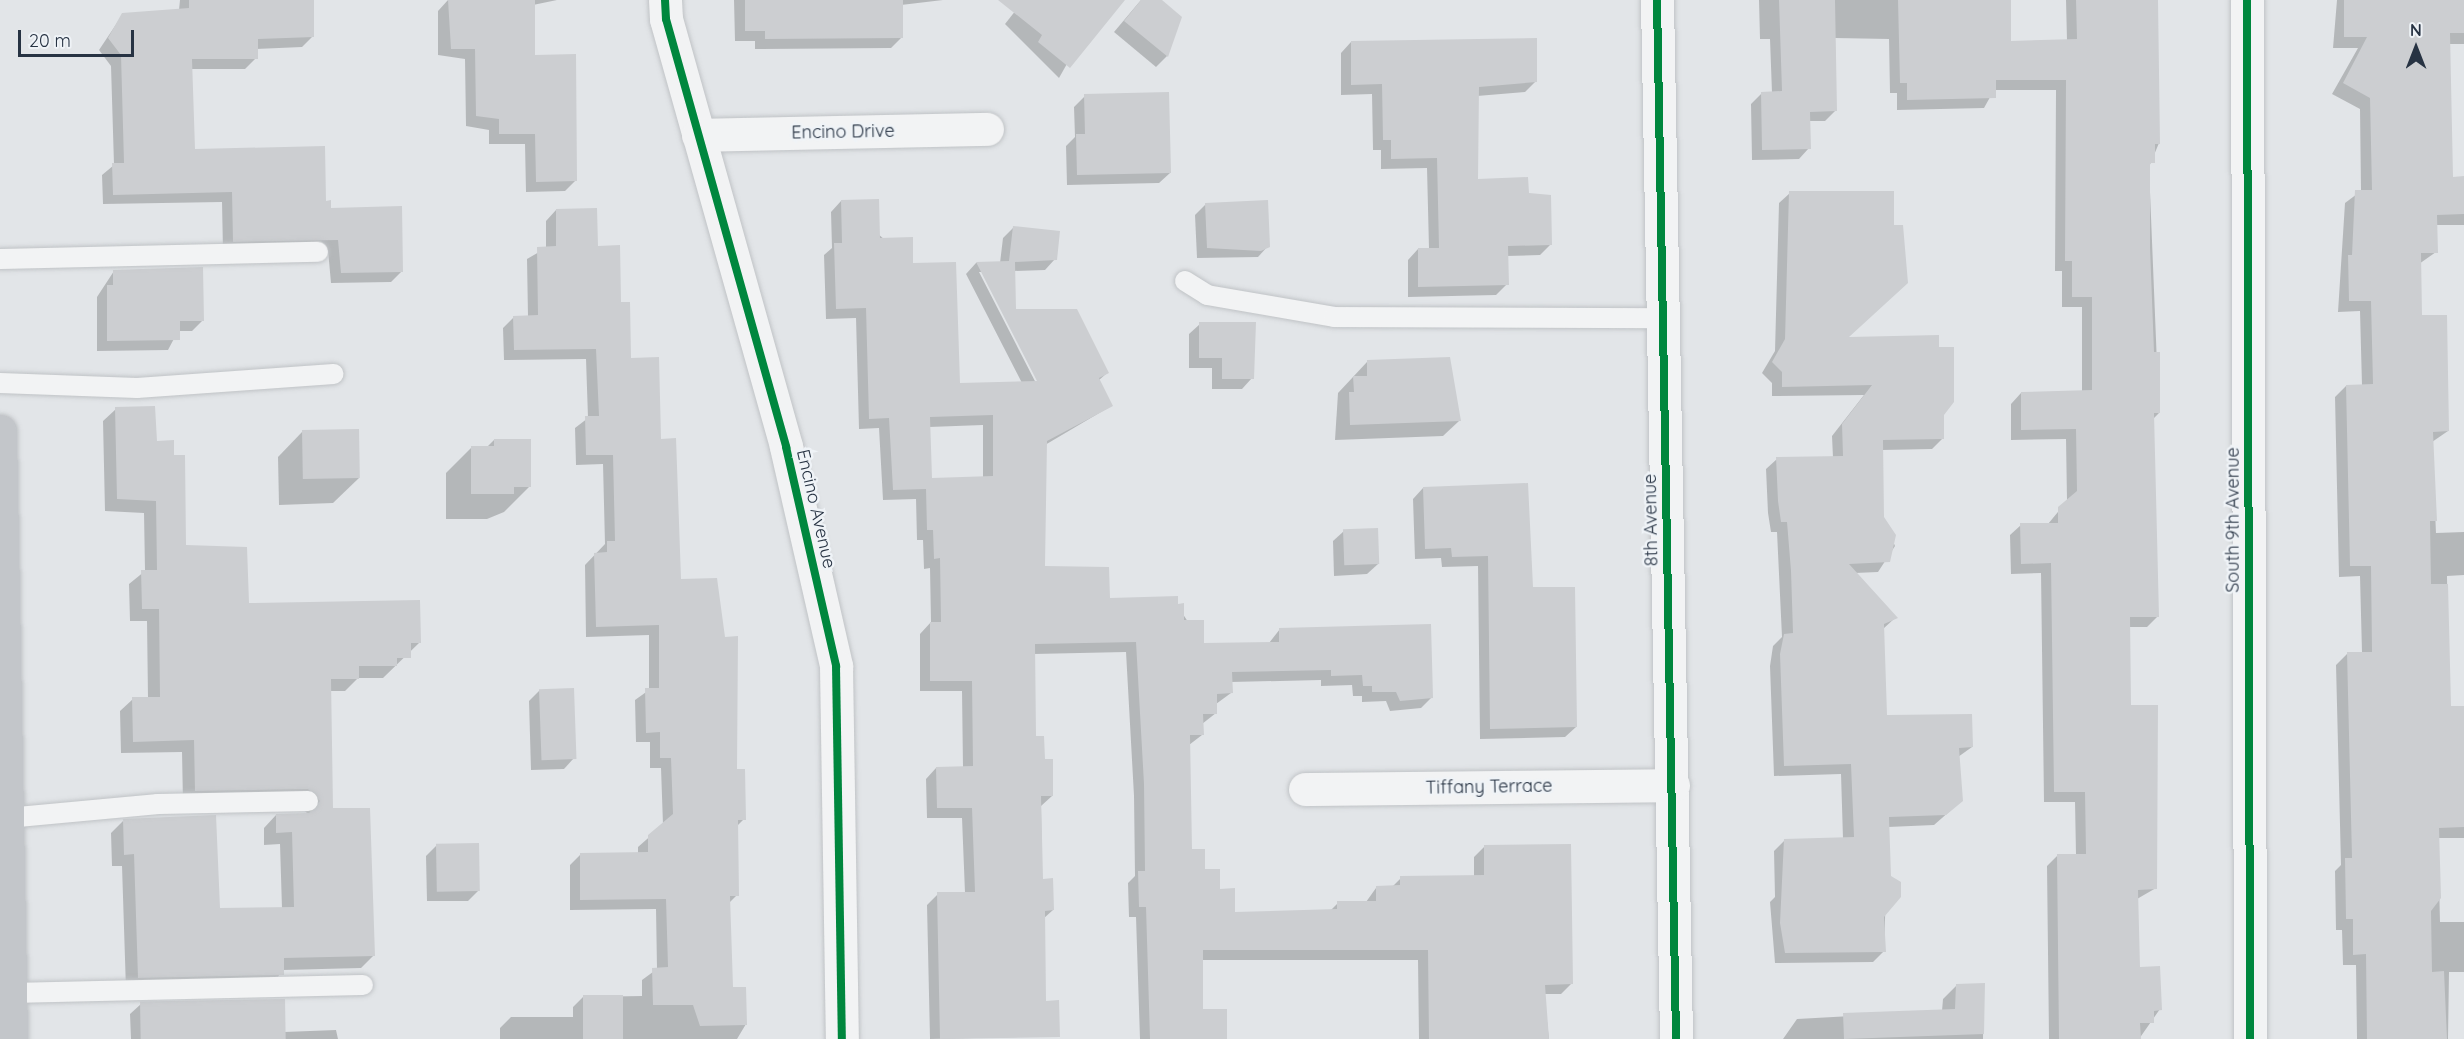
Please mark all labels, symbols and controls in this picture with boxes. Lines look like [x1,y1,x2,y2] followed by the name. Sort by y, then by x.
[21,18,136,56] scale bar
[2386,18,2446,78] north arrow
[2410,20,2422,40] text: N
[29,29,71,52] text: 20 m
[791,120,895,144] street label: Encino Drive
[792,447,840,571] street label: Encino Avenue
[2222,447,2244,593] street label: South 9th Avenue
[1639,474,1663,566] street label: 8th Avenue
[1425,775,1553,799] street label: Tiffany Terrace

